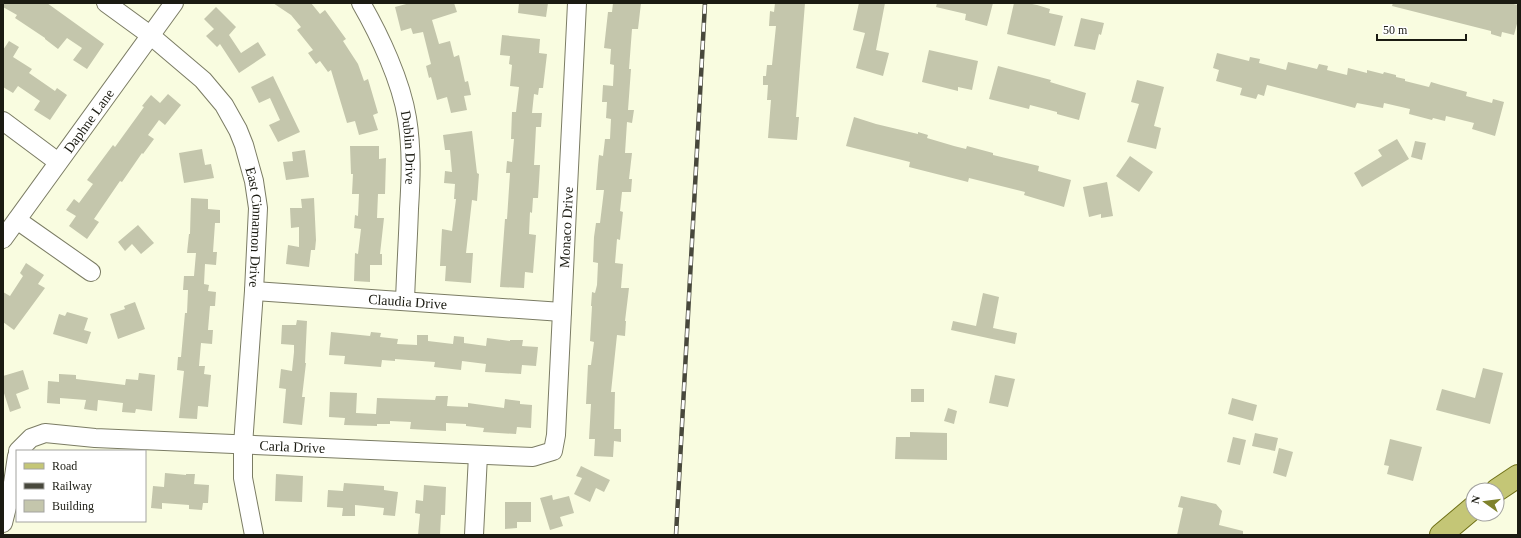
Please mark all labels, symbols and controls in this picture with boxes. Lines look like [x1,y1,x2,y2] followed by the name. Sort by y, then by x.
[1377,16,1466,42] scale bar
[1383,23,1408,37] text: 50 m
[61,86,117,156] street label: Daphne Lane
[398,109,418,185] street label: Dublin Drive
[242,165,265,288] street label: East Cinnamon Drive
[557,186,576,268] street label: Monaco Drive
[368,292,448,312] street label: Claudia Drive
[259,438,325,456] street label: Carla Drive
[16,450,146,522] legend
[52,459,77,473] text: Road
[52,479,92,493] text: Railway
[1465,482,1505,522] north arrow
[1469,494,1482,505] text: N
[52,499,94,513] text: Building

